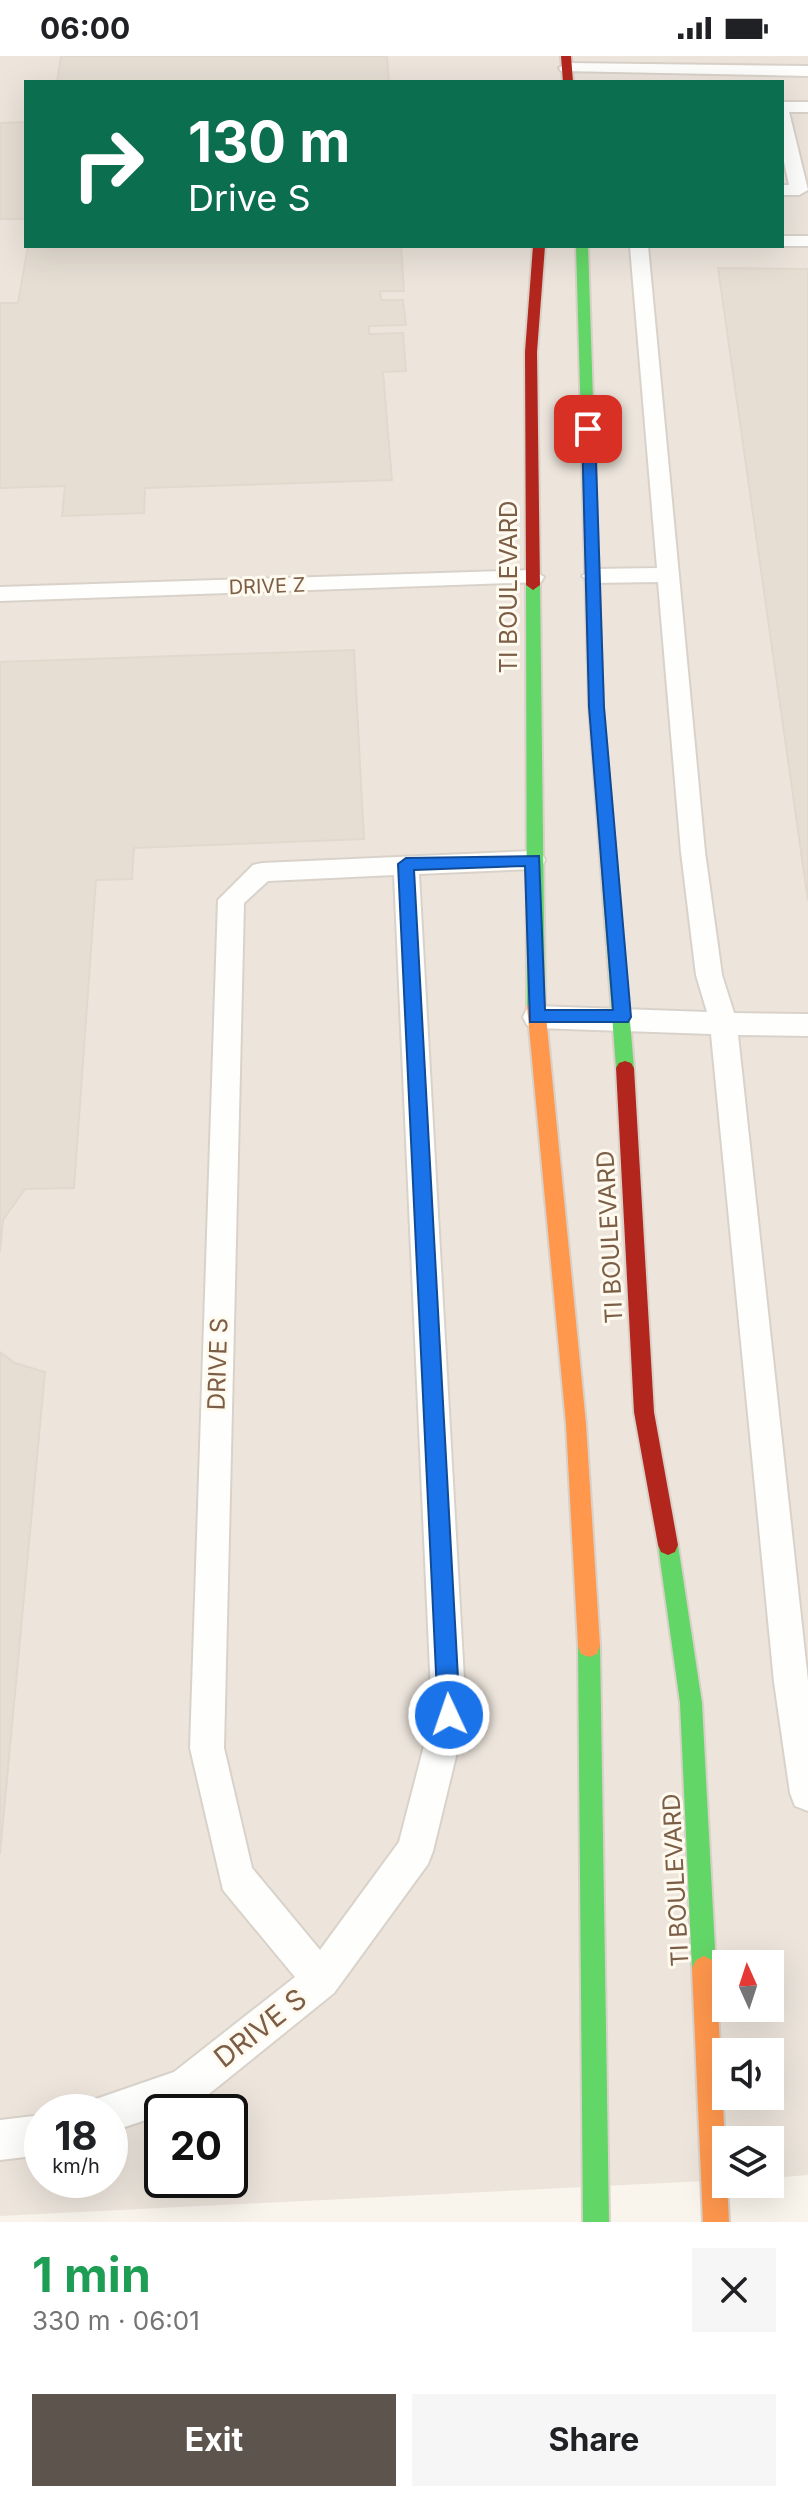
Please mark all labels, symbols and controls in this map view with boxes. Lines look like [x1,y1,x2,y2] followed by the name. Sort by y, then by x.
[40,10,130,46] text: 06:00
[188,108,350,176] text: 130 m
[56,112,160,216] icon: right
[188,176,311,220] text: Drive S
[554,395,622,463] pin
[566,407,610,451] icon: arrive
[494,501,523,673] street label: TI BOULEVARD
[228,573,306,599] street label: DRIVE Z
[590,1150,629,1324] street label: TI BOULEVARD
[201,1317,234,1411] street label: DRIVE S
[407,1673,491,1757] position arrow
[656,1793,695,1967] street label: TI BOULEVARD
[712,1950,784,2022] north arrow
[712,1950,784,2198] map controls
[207,1981,313,2075] street label: DRIVE S
[712,2038,784,2110] button: sound
[144,2094,248,2198] speed limit sign: 20
[54,2111,98,2160] text: 18
[712,2126,784,2198] button: layers
[52,2154,100,2178] text: km/h
[32,2245,151,2304] text: 1 min
[692,2248,776,2332] button: close
[32,2305,200,2336] text: 330 m · 06:01
[32,2394,396,2486] button: Exit
[412,2394,776,2486] button: Share

